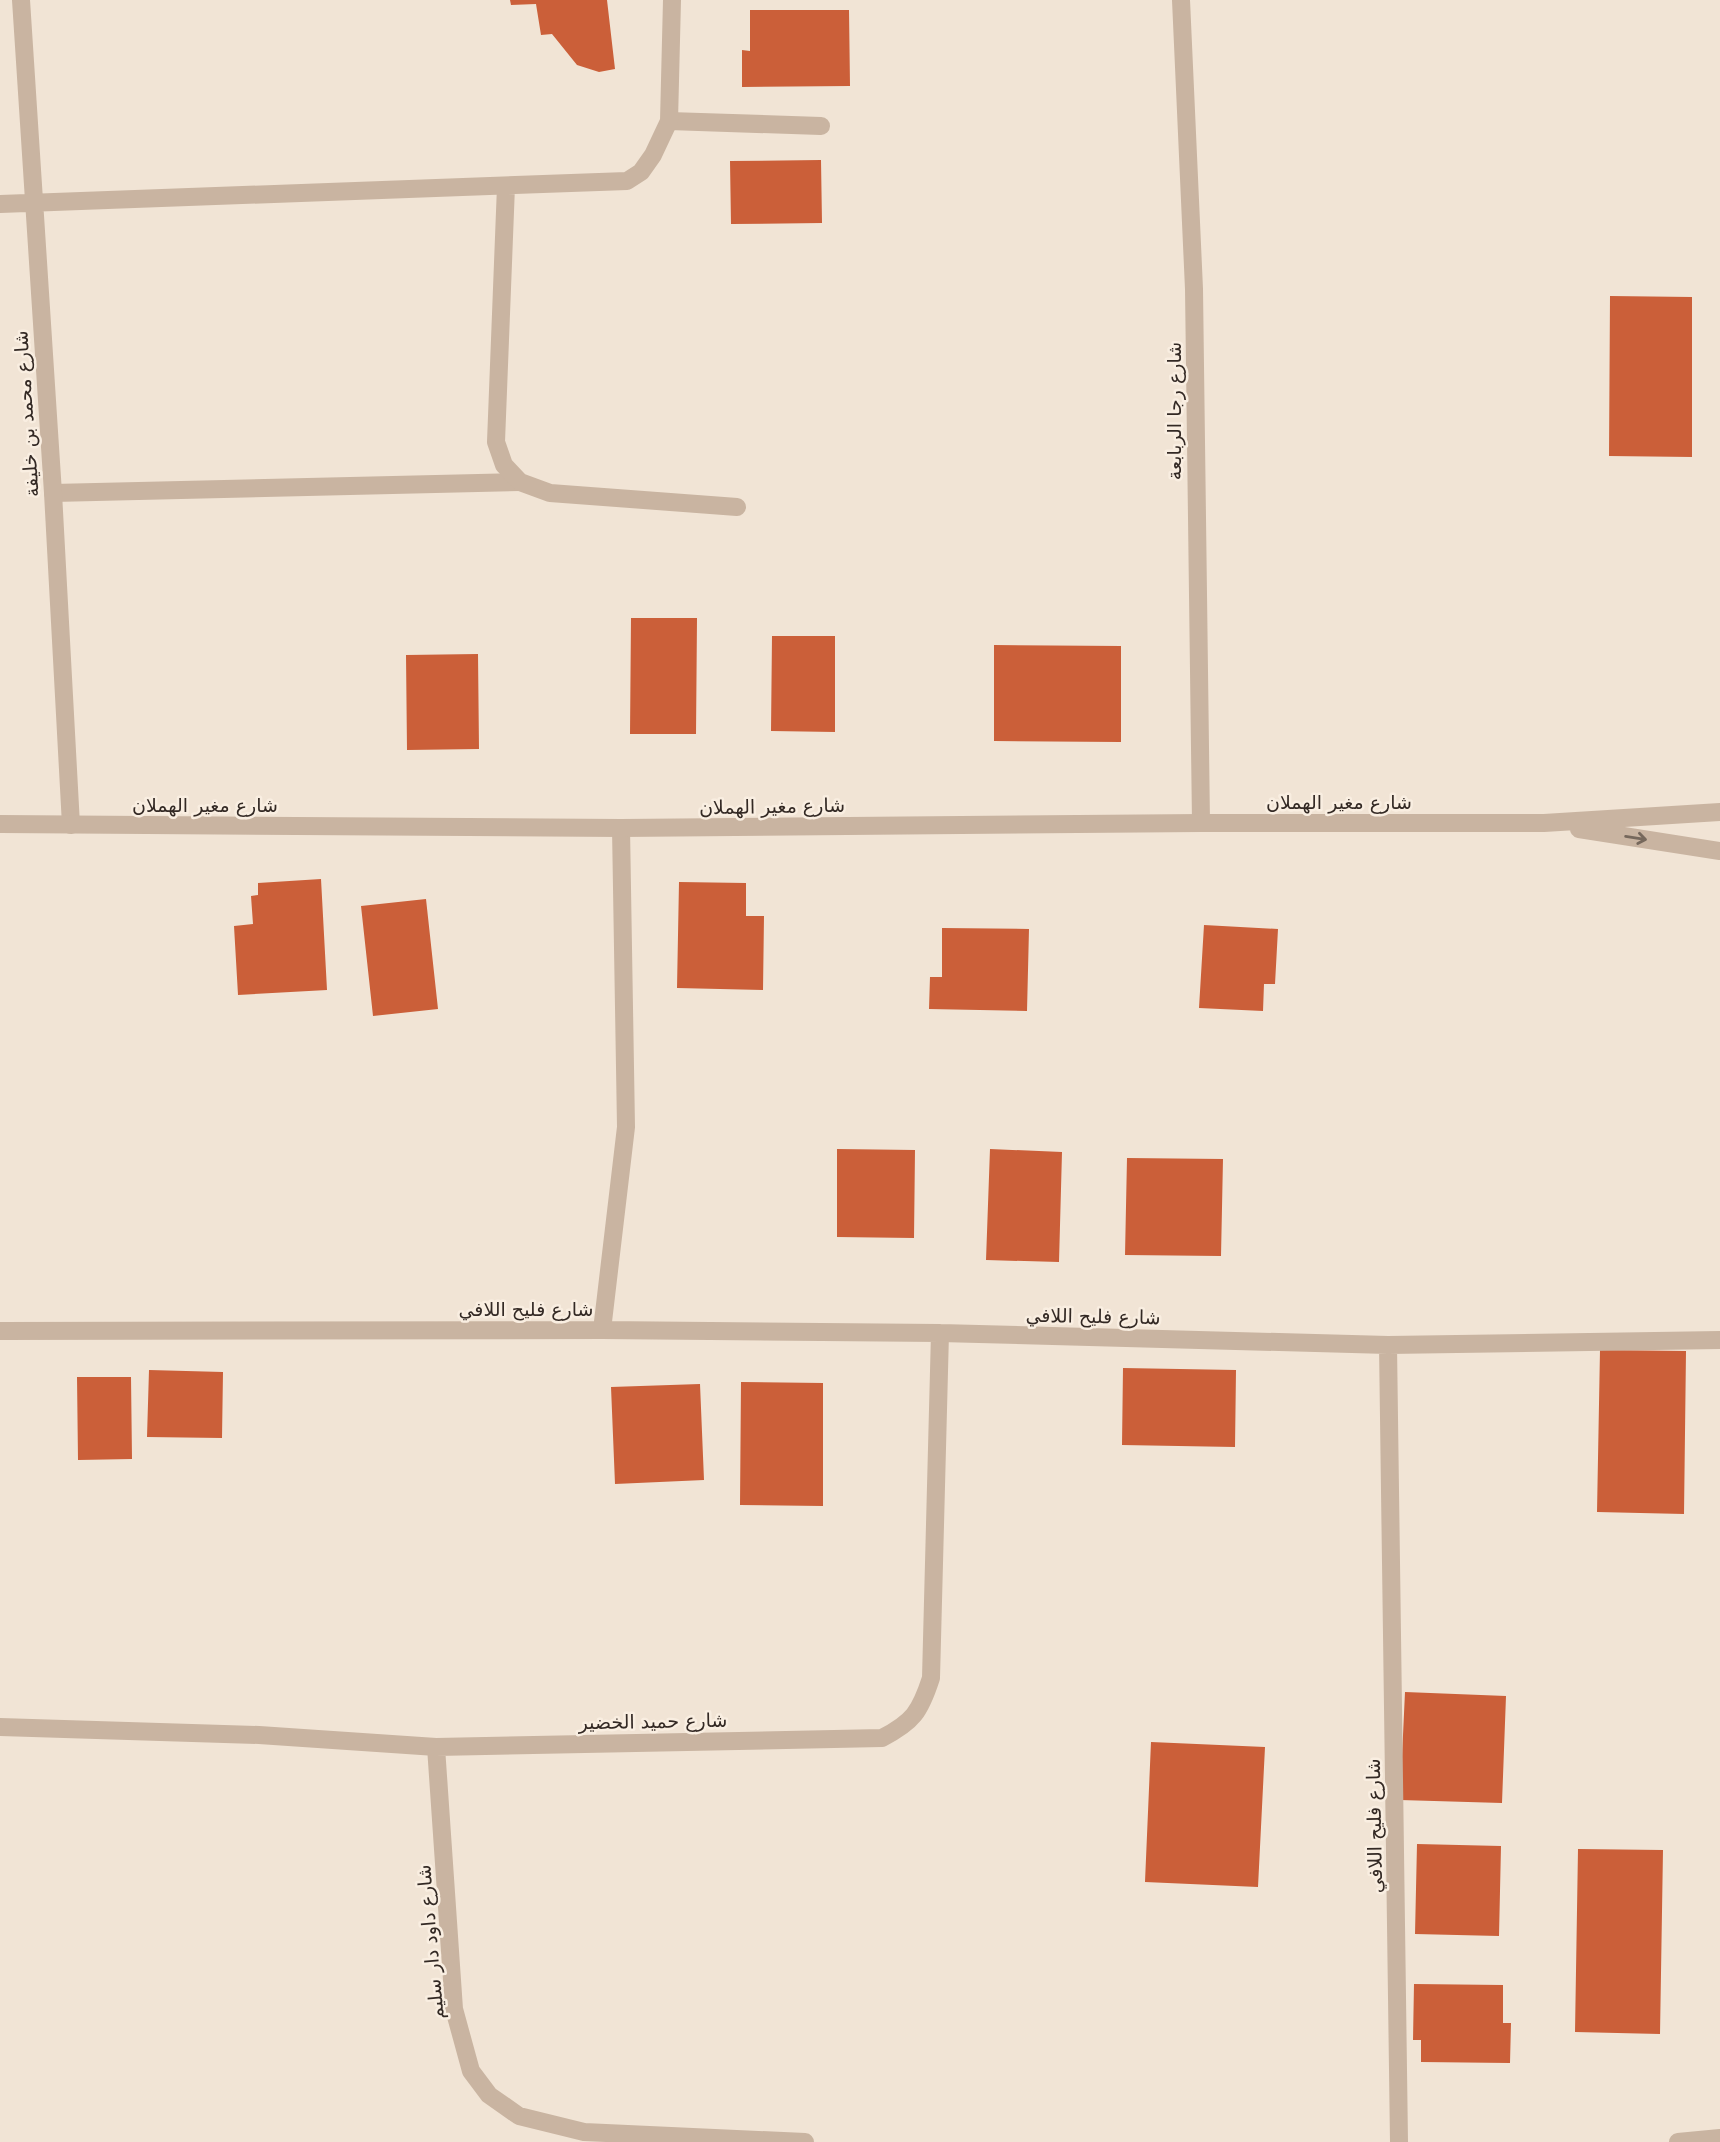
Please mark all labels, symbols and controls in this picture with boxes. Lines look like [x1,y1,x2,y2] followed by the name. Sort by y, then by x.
[9,330,44,498] street label: شارع محمد بن خليفة
[1163,342,1186,480] street label: شارع رجا الربابعة
[1266,791,1412,814] street label: شارع مغير الهملان
[132,794,278,817] street label: شارع مغير الهملان
[699,794,845,819] street label: شارع مغير الهملان
[1624,832,1647,845] one-way arrow
[459,1298,594,1321] street label: شارع فليح اللافي
[1025,1304,1161,1329] street label: شارع فليح اللافي
[577,1709,728,1734] street label: شارع حميد الخضير
[1362,1758,1387,1894] street label: شارع فليح اللافي
[412,1864,449,2020] street label: شارع داود دار سليم

